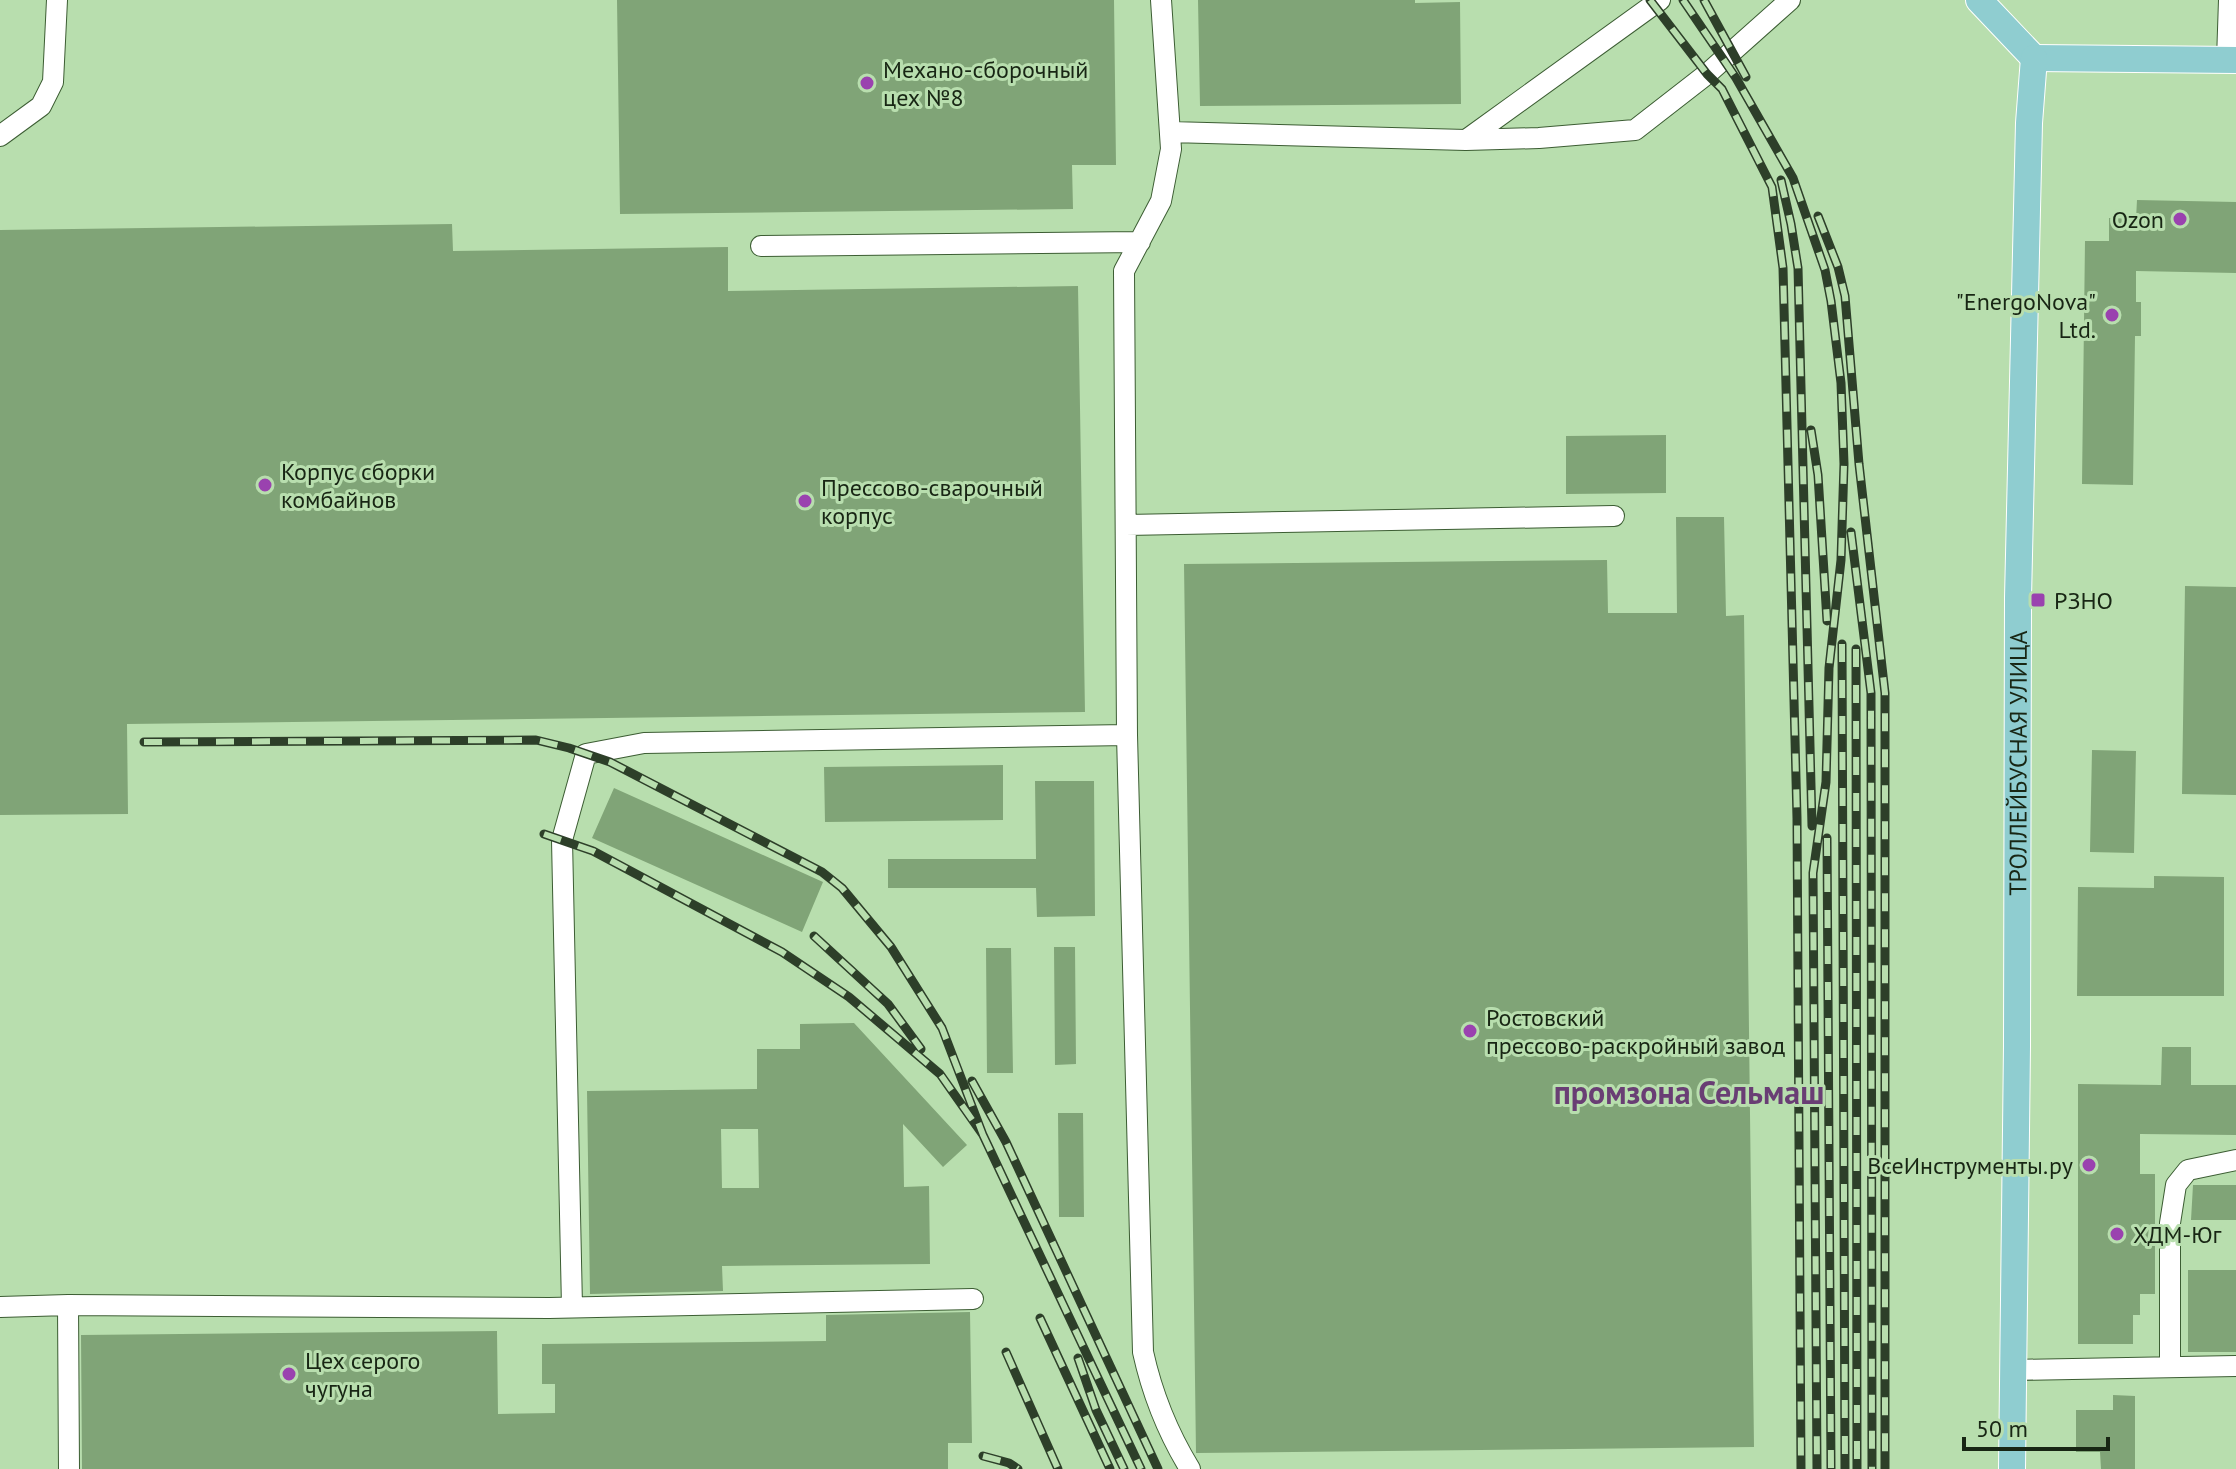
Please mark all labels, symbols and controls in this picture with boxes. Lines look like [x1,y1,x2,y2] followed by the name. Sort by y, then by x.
[883,54,1088,113] place label: Механо-сборочный цех №8
[858,74,876,92] marker: Механо-сборочный цех №8
[2112,204,2164,235] place label: Ozon
[2171,210,2189,228] marker: Ozon
[1956,286,2096,345] place label: "EnergoNova" Ltd.
[2103,306,2121,324] marker: "EnergoNova" Ltd.
[281,456,435,515] place label: Корпус сборки комбайнов
[821,472,1043,531] place label: Прессово-сварочный корпус
[256,476,274,494] marker: Корпус сборки комбайнов
[796,492,814,510] marker: Прессово-сварочный корпус
[2054,585,2113,616] place label: РЗНО
[2029,591,2047,609] marker: РЗНО
[2002,630,2033,896] street label: ТРОЛЛЕЙБУСНАЯ УЛИЦА
[1486,1002,1785,1061] place label: Ростовский прессово-раскройный завод
[1461,1022,1479,1040] marker: Ростовский прессово-раскройный завод
[1554,1071,1824,1113] district label: промзона Сельмаш
[1867,1150,2073,1181] place label: ВсеИнструменты.ру
[2080,1156,2098,1174] marker: ВсеИнструменты.ру
[2133,1219,2222,1250] place label: ХДМ-Юг
[2108,1225,2126,1243] marker: ХДМ-Юг
[305,1345,420,1404] place label: Цех серого чугуна
[280,1365,298,1383] marker: Цех серого чугуна
[1964,1401,2108,1451] scale bar
[1976,1413,2028,1444] text: 50 m

